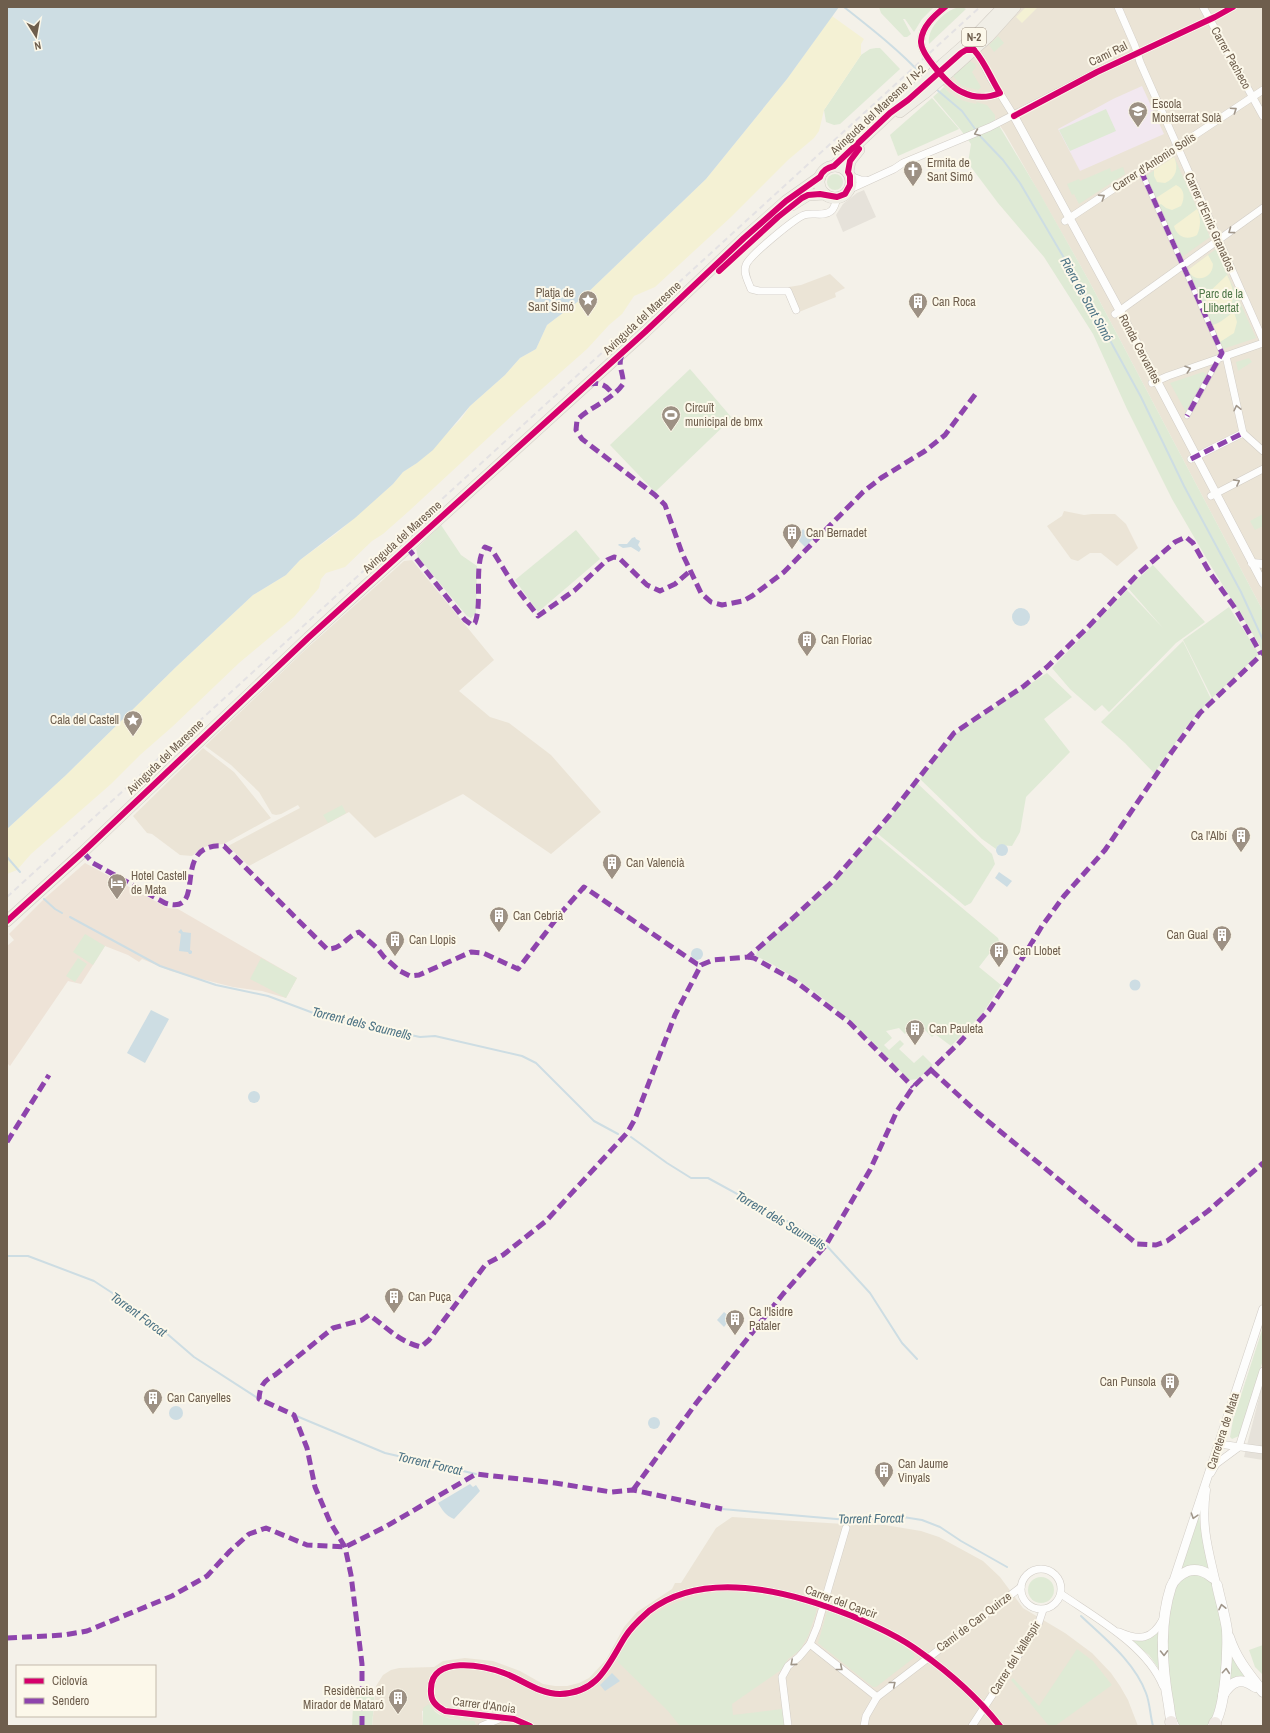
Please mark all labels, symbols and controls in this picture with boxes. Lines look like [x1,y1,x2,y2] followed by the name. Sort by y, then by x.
[16,16,56,56] north arrow
[1207,24,1255,92] street label: Carrer Pacheco
[962,28,986,46] road number: N-2
[33,38,42,53] text: N
[1086,38,1130,70] street label: Camí Ral
[826,61,929,159] street label: Avinguda del Maresme / N-2
[1152,96,1222,126] place label: Escola Montserrat Solà
[1127,100,1149,128] school or university icon: Escola Montserrat Solà
[1230,107,1237,114] one-way arrow
[974,128,981,136] one-way arrow
[1109,129,1199,195] street label: Carrer d'Antonio Solis
[927,155,973,185] place label: Ermita de Sant Simó
[902,159,924,187] church icon: Ermita de Sant Simó
[1181,170,1239,274] street label: Carrer d'Enric Granados
[1098,194,1105,201] one-way arrow
[1229,226,1236,233] one-way arrow
[1056,254,1117,344] water label: Riera de Sant Simó
[599,278,684,359] street label: Avinguda del Maresme
[528,285,574,315] place label: Platja de Sant Simó
[1199,286,1244,316] park label: Parc de la Llibertat
[577,289,599,317] place icon: Platja de Sant Simó
[907,291,929,319] building icon: Can Roca
[932,294,976,310] place label: Can Roca
[1115,311,1165,387] street label: Ronda Cervantes
[1185,365,1192,374] one-way arrow
[685,400,763,430] place label: Circuït municipal de bmx
[660,404,682,432] sports icon: Circuït municipal de bmx
[1234,405,1242,411] one-way arrow
[1233,480,1240,487] one-way arrow
[358,497,445,577] street label: Avinguda del Maresme
[781,522,803,550] building icon: Can Bernadet
[806,525,867,541] place label: Can Bernadet
[796,629,818,657] building icon: Can Floriac
[821,632,872,648] place label: Can Floriac
[122,709,144,737] place icon: Cala del Castell
[50,712,119,728] place label: Cala del Castell
[122,716,207,799] street label: Avinguda del Maresme
[1230,825,1252,853] building icon: Ca l'Albí
[1191,828,1227,844] place label: Ca l'Albí
[601,852,623,880] building icon: Can Valencià
[626,855,685,871] place label: Can Valencià
[131,868,187,898] place label: Hotel Castell de Mata
[106,872,128,900] hotel icon: Hotel Castell de Mata
[488,905,510,933] building icon: Can Cebrià
[513,908,564,924] place label: Can Cebrià
[1211,924,1233,952] building icon: Can Gual
[1166,927,1208,943] place label: Can Gual
[384,929,406,957] building icon: Can Llopis
[409,932,456,948] place label: Can Llopis
[988,940,1010,968] building icon: Can Llobet
[1013,943,1061,959] place label: Can Llobet
[310,1003,414,1044] water label: Torrent dels Saumells
[904,1018,926,1046] building icon: Can Pauleta
[929,1021,984,1037] place label: Can Pauleta
[733,1187,829,1254] water label: Torrent dels Saumells
[383,1286,405,1314] building icon: Can Puça
[107,1288,171,1341] water label: Torrent Forcat
[408,1289,452,1305] place label: Can Puça
[749,1304,793,1334] place label: Ca l'Isidre Pataler
[724,1308,746,1336] building icon: Ca l'Isidre Pataler
[1159,1371,1181,1399] building icon: Can Punsola
[1100,1374,1157,1390] place label: Can Punsola
[142,1387,164,1415] building icon: Can Canyelles
[167,1390,231,1406] place label: Can Canyelles
[1203,1390,1243,1471] street label: Carretera de Mata
[396,1448,465,1479] water label: Torrent Forcat
[898,1456,948,1486] place label: Can Jaume Vinyals
[873,1460,895,1488] building icon: Can Jaume Vinyals
[838,1509,905,1528] water label: Torrent Forcat
[1190,1512,1199,1519] one-way arrow
[803,1582,880,1623] street label: Carrer del Capcir
[933,1588,1015,1656] street label: Camí de Can Quirze
[1218,1604,1226,1610] one-way arrow
[986,1618,1044,1698] street label: Carrer del Vallespir
[1160,1650,1168,1656] one-way arrow
[790,1658,797,1665] one-way arrow
[836,1664,843,1671] one-way arrow
[16,1665,156,1717] legend
[1221,1668,1230,1674] one-way arrow
[52,1673,88,1689] text: Ciclovía
[888,1681,895,1688] one-way arrow
[303,1683,384,1713] place label: Residència el Mirador de Mataró
[387,1687,409,1715] building icon: Residència el Mirador de Mataró
[52,1693,89,1709] text: Sendero
[451,1693,517,1717] street label: Carrer d'Anoia

